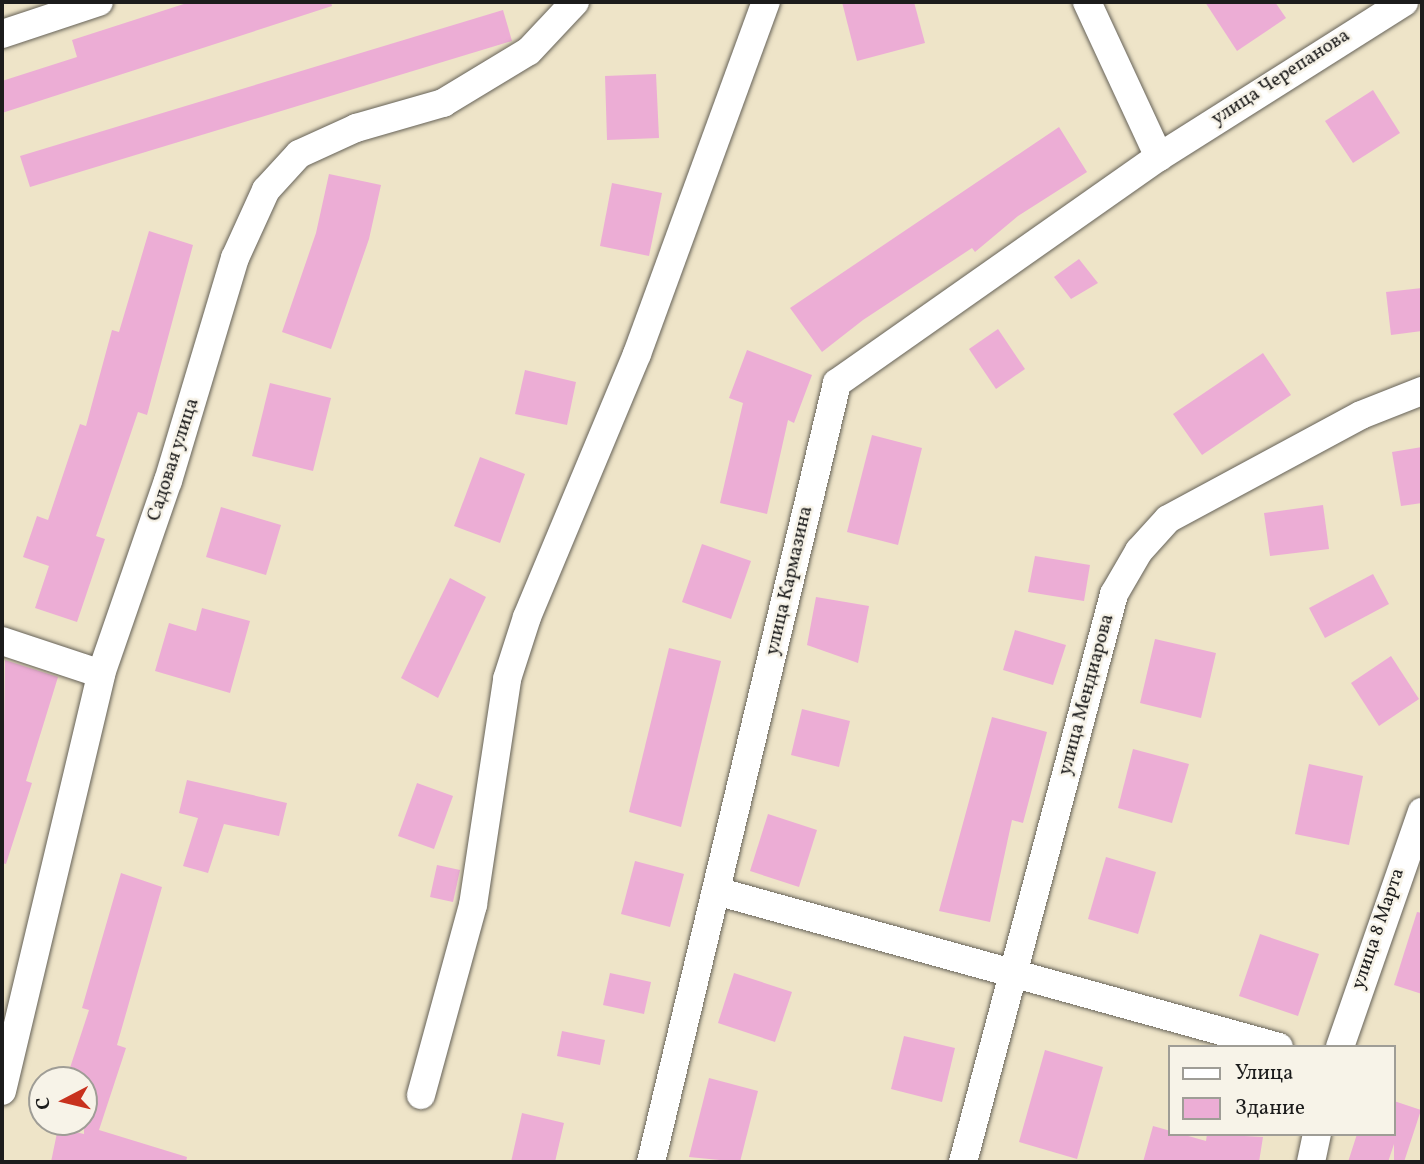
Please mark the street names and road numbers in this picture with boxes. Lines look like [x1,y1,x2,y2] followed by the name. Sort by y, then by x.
[1208,25,1354,131] street label: улица Черепанова
[143,395,205,525] street label: Садовая улица
[762,504,818,658] street label: улица Кармазина
[1055,612,1119,778] street label: улица Мендиарова
[1348,865,1410,993] street label: улица 8 Марта

